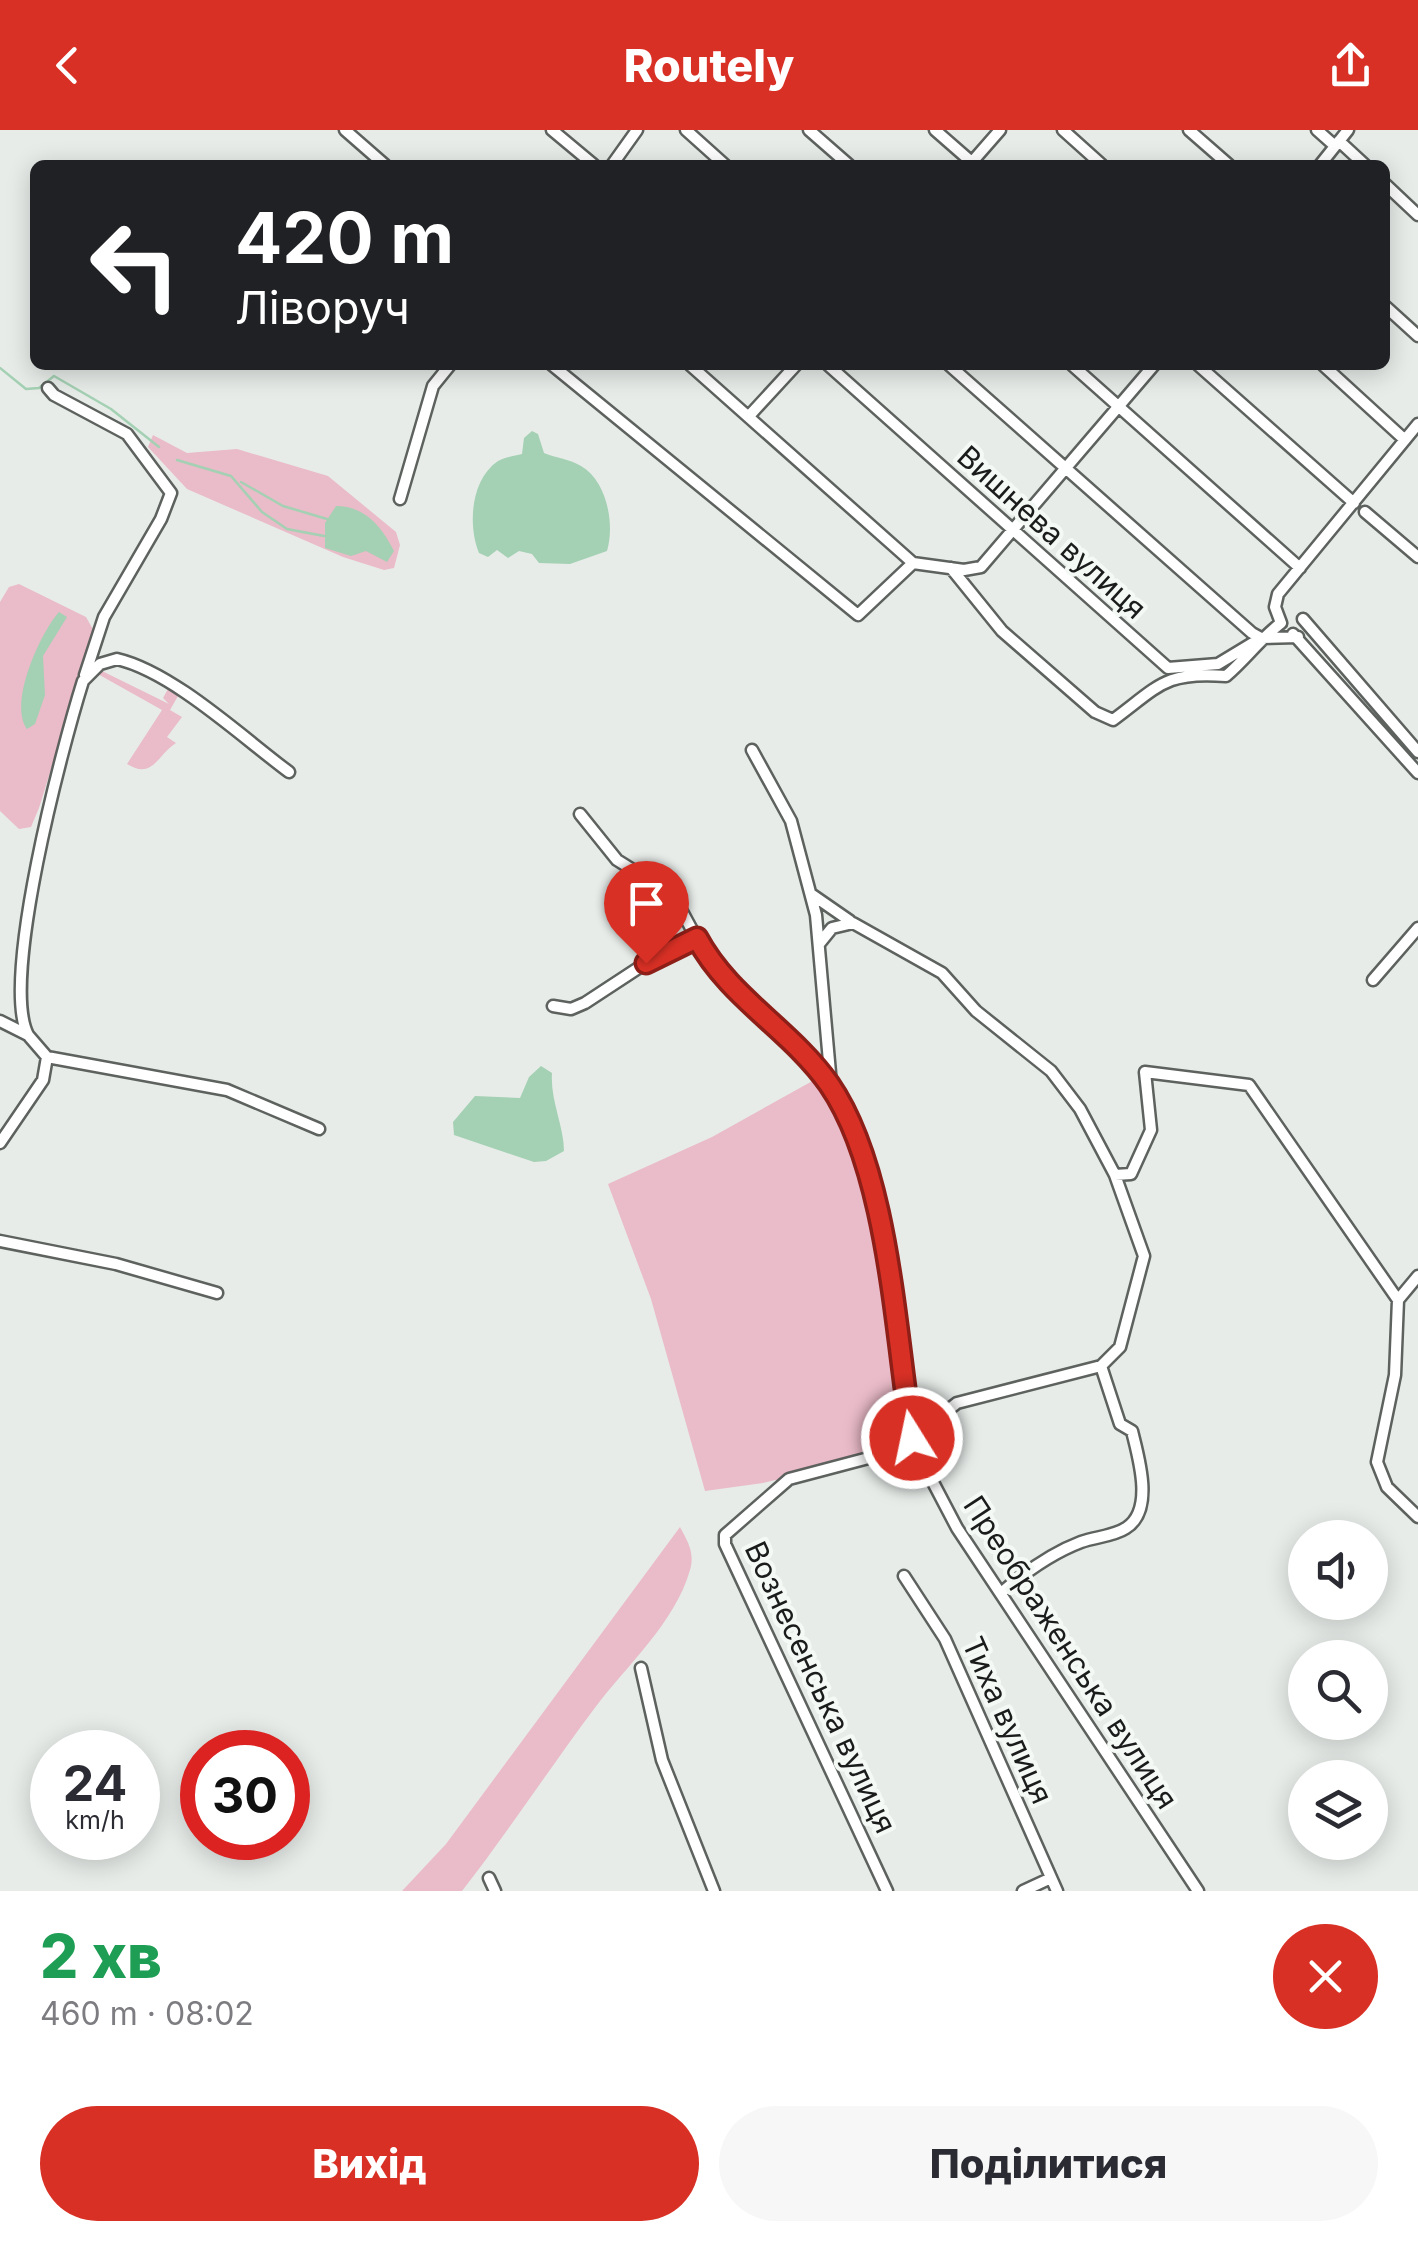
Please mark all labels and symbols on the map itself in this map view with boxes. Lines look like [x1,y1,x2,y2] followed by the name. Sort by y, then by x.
[950,438,1154,626] street label: Вишнева вулиця
[604,861,689,964] pin
[860,1386,964,1490] position arrow
[956,1489,1186,1815] street label: Преображенська вулиця
[738,1536,904,1838] street label: Вознесенська вулиця
[955,1631,1061,1809] street label: Тиха вулиця
[180,1730,310,1860] speed limit sign: 30

